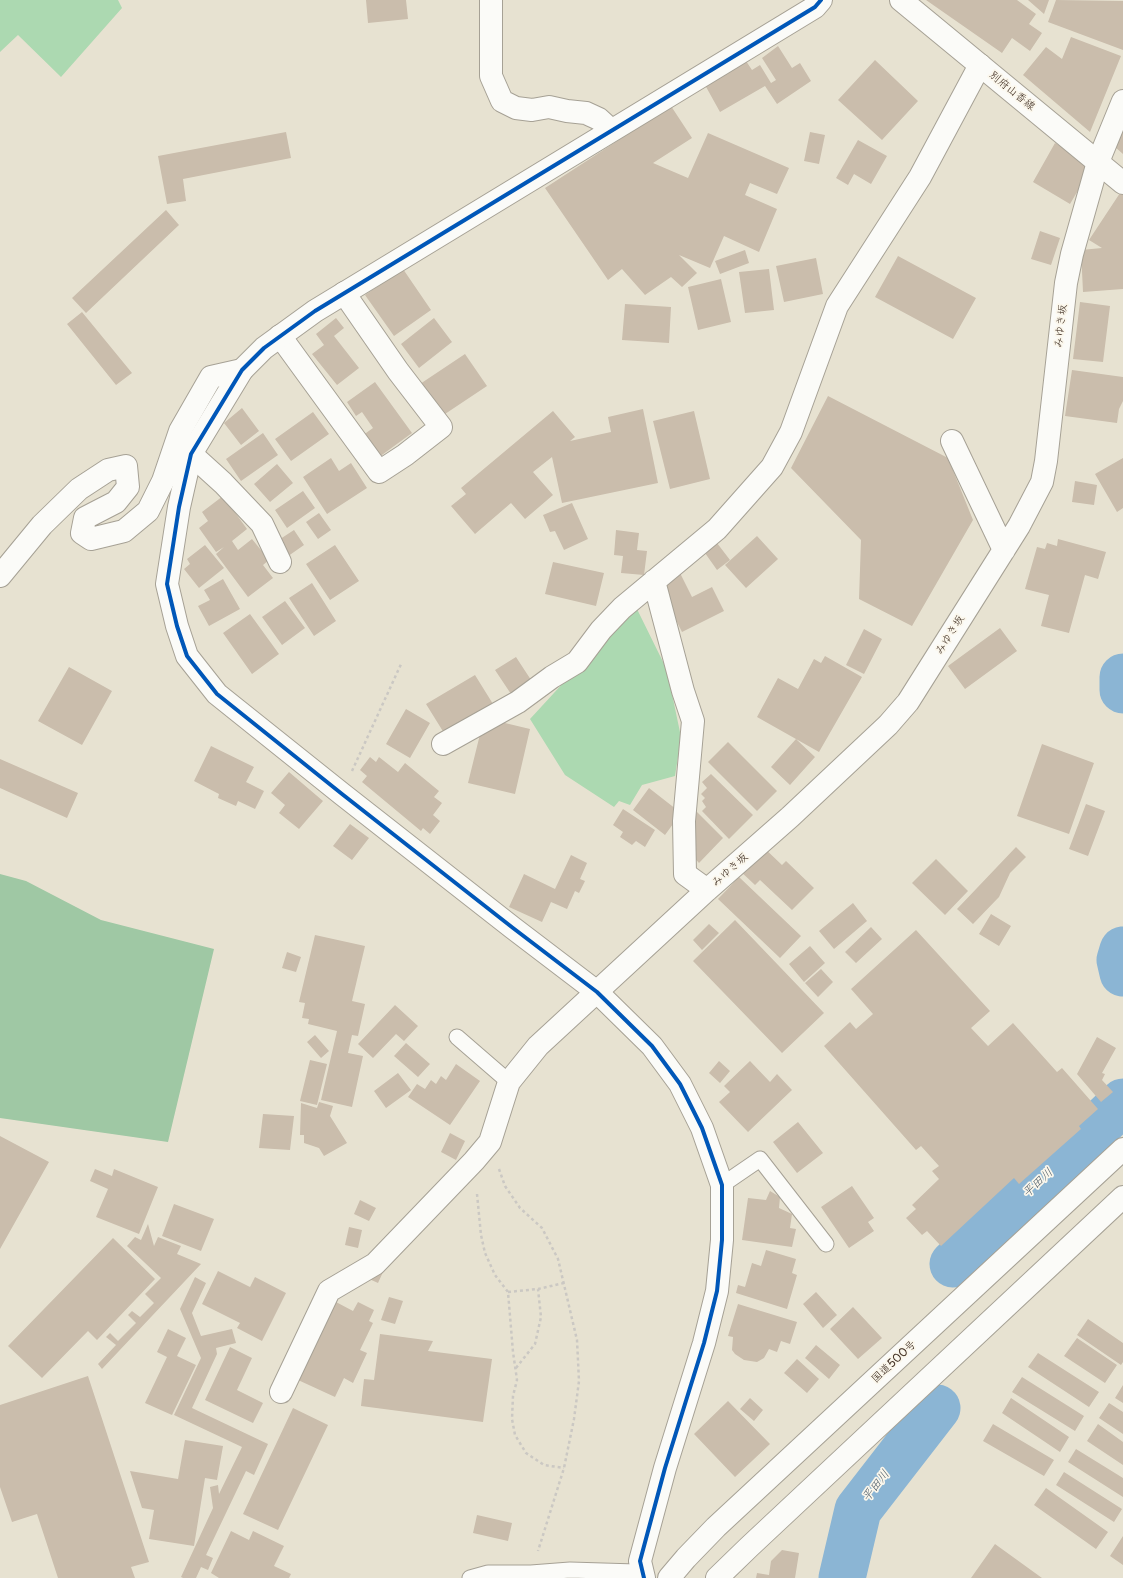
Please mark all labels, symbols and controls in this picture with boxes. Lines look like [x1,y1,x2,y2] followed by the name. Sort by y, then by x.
[986,69,1038,113] street label: 別府山香線
[1052,303,1070,349] street label: みゆき坂
[933,613,967,657] street label: みゆき坂
[709,850,751,890] street label: みゆき坂
[1020,1165,1056,1201] water label: 平田川
[869,1338,919,1386] street label: 国道500号
[859,1467,893,1505] water label: 平田川

